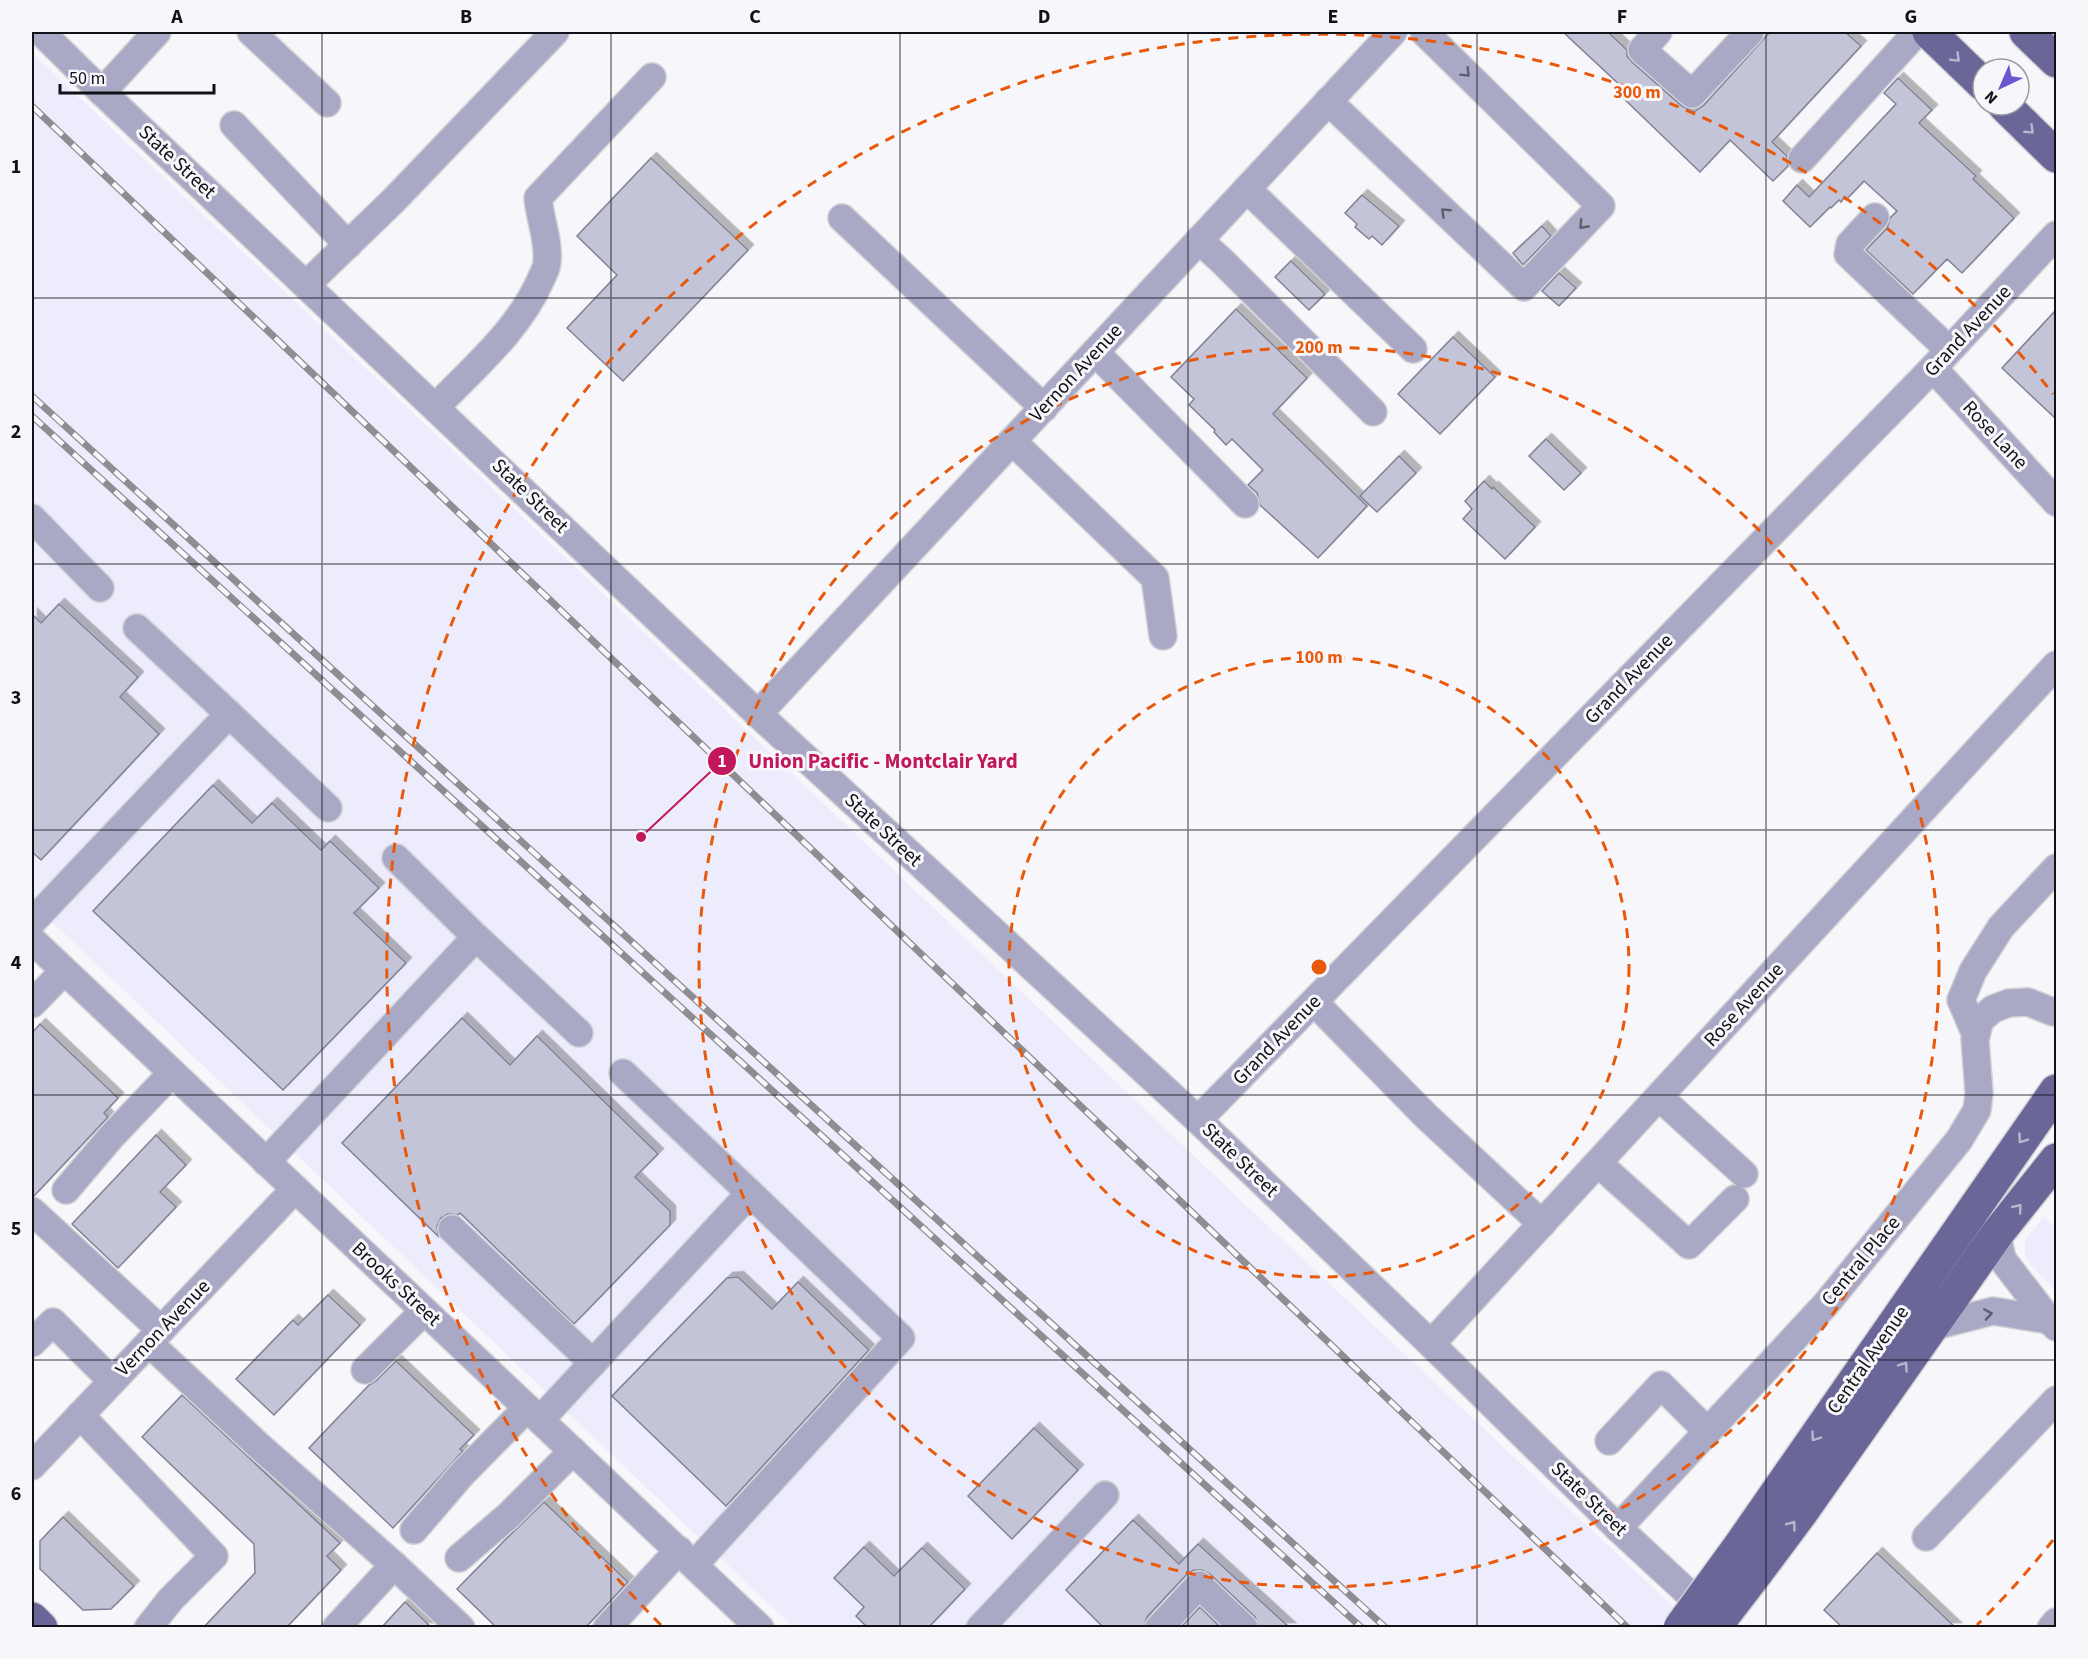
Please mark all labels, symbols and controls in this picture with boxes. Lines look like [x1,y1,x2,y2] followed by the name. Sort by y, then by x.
[170,3,183,31] text: A
[460,3,472,31] text: B
[749,3,761,31] text: C
[1038,3,1050,31] text: D
[1328,3,1338,31] text: E
[1617,3,1627,31] text: F
[1905,3,1917,31] text: G
[1949,51,1959,62] one-way arrow
[60,57,214,95] scale bar
[1971,57,2031,117] north arrow
[1459,65,1470,76] one-way arrow
[69,66,105,91] text: 50 m
[1613,80,1661,105] text: 300 m
[1980,85,2003,109] text: N
[132,119,222,205] street label: State Street
[2023,123,2034,134] one-way arrow
[11,153,21,181] text: 1
[1441,209,1452,220] one-way arrow
[1579,218,1590,228] one-way arrow
[1918,279,2018,383] street label: Grand Avenue
[1023,318,1129,428] street label: Vernon Avenue
[1295,335,1343,360] text: 200 m
[1956,394,2034,476] street label: Rose Lane
[11,418,21,446] text: 2
[485,452,575,540] street label: State Street
[1578,627,1680,731] street label: Grand Avenue
[1295,645,1343,670] text: 100 m
[11,684,21,712] text: 3
[707,741,1030,780] callout: Union Pacific - Montclair Yard
[748,746,1018,776] text: Union Pacific - Montclair Yard
[717,749,727,774] text: 1
[838,787,928,873] street label: State Street
[11,949,22,977] text: 4
[1309,957,1329,977] centre of rings
[1698,957,1790,1053] street label: Rose Avenue
[1226,988,1328,1092] street label: Grand Avenue
[1195,1116,1285,1204] street label: State Street
[2019,1132,2030,1143] one-way arrow
[2011,1204,2022,1215] one-way arrow
[1815,1210,1907,1312] street label: Central Place
[11,1215,21,1243] text: 5
[345,1235,447,1333] street label: Brooks Street
[109,1273,217,1383] street label: Vernon Avenue
[1820,1300,1916,1420] street label: Central Avenue
[1983,1308,1993,1320] one-way arrow
[1897,1361,1908,1372] one-way arrow
[1811,1430,1822,1441] one-way arrow
[1544,1455,1634,1543] street label: State Street
[11,1480,21,1508] text: 6
[1785,1521,1796,1532] one-way arrow

